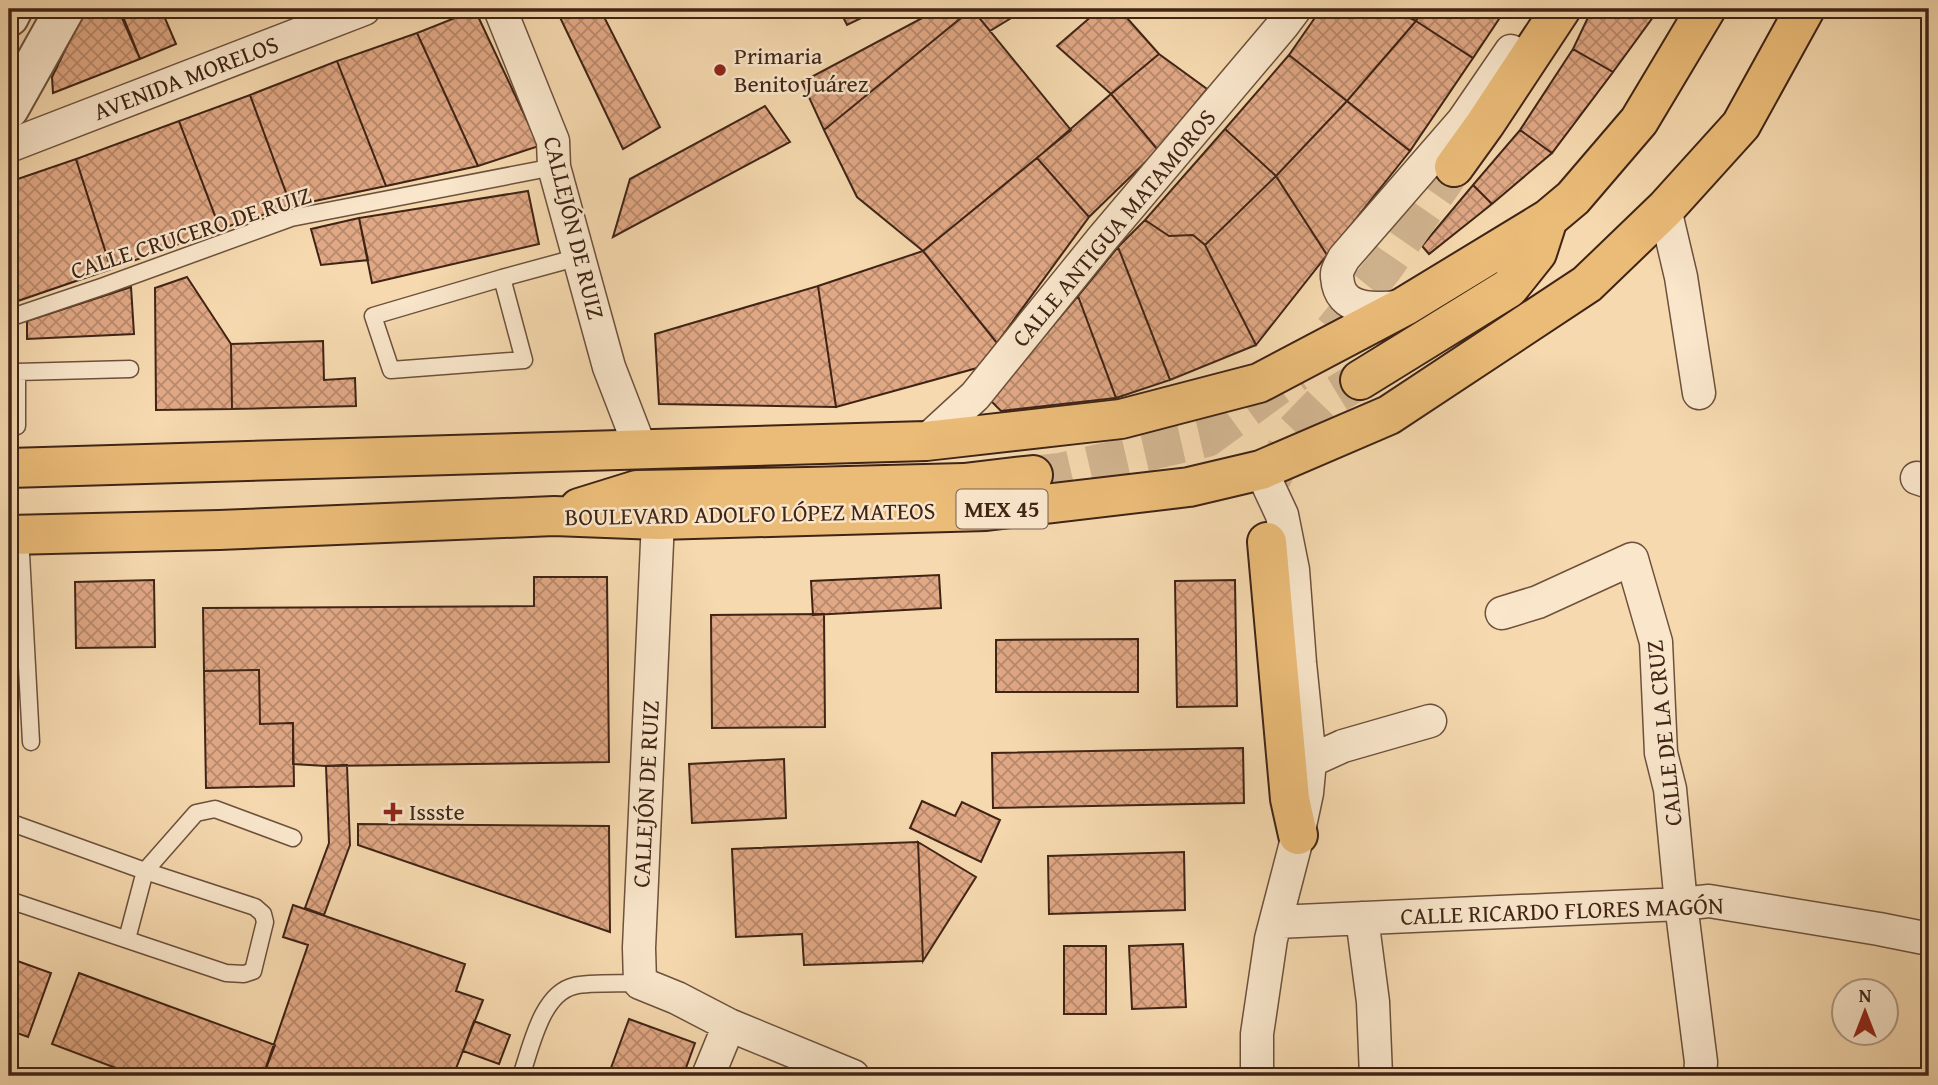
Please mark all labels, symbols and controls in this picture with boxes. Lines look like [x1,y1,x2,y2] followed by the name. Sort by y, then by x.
[88,26,283,129] street label: AVENIDA MORELOS
[734,38,868,101] place label: Primaria Benito Juárez
[712,62,728,78] marker: Primaria Benito Juárez
[1003,101,1224,354] street label: CALLE ANTIGUA MATAMOROS
[535,133,614,323] street label: CALLEJÓN DE RUIZ
[66,177,316,288] street label: CALLE CRUCERO DE RUIZ
[956,489,1048,528] road number: MEX 45
[564,493,936,534] street label: BOULEVARD ADOLFO LÓPEZ MATEOS
[1636,638,1691,828] street label: CALLE DE LA CRUZ
[623,700,668,888] street label: CALLEJÓN DE RUIZ
[409,794,465,829] place label: Issste
[383,802,403,822] marker: Issste
[1400,887,1724,934] street label: CALLE RICARDO FLORES MAGÓN
[1829,976,1899,1046] north arrow
[1859,981,1872,1009] text: N

